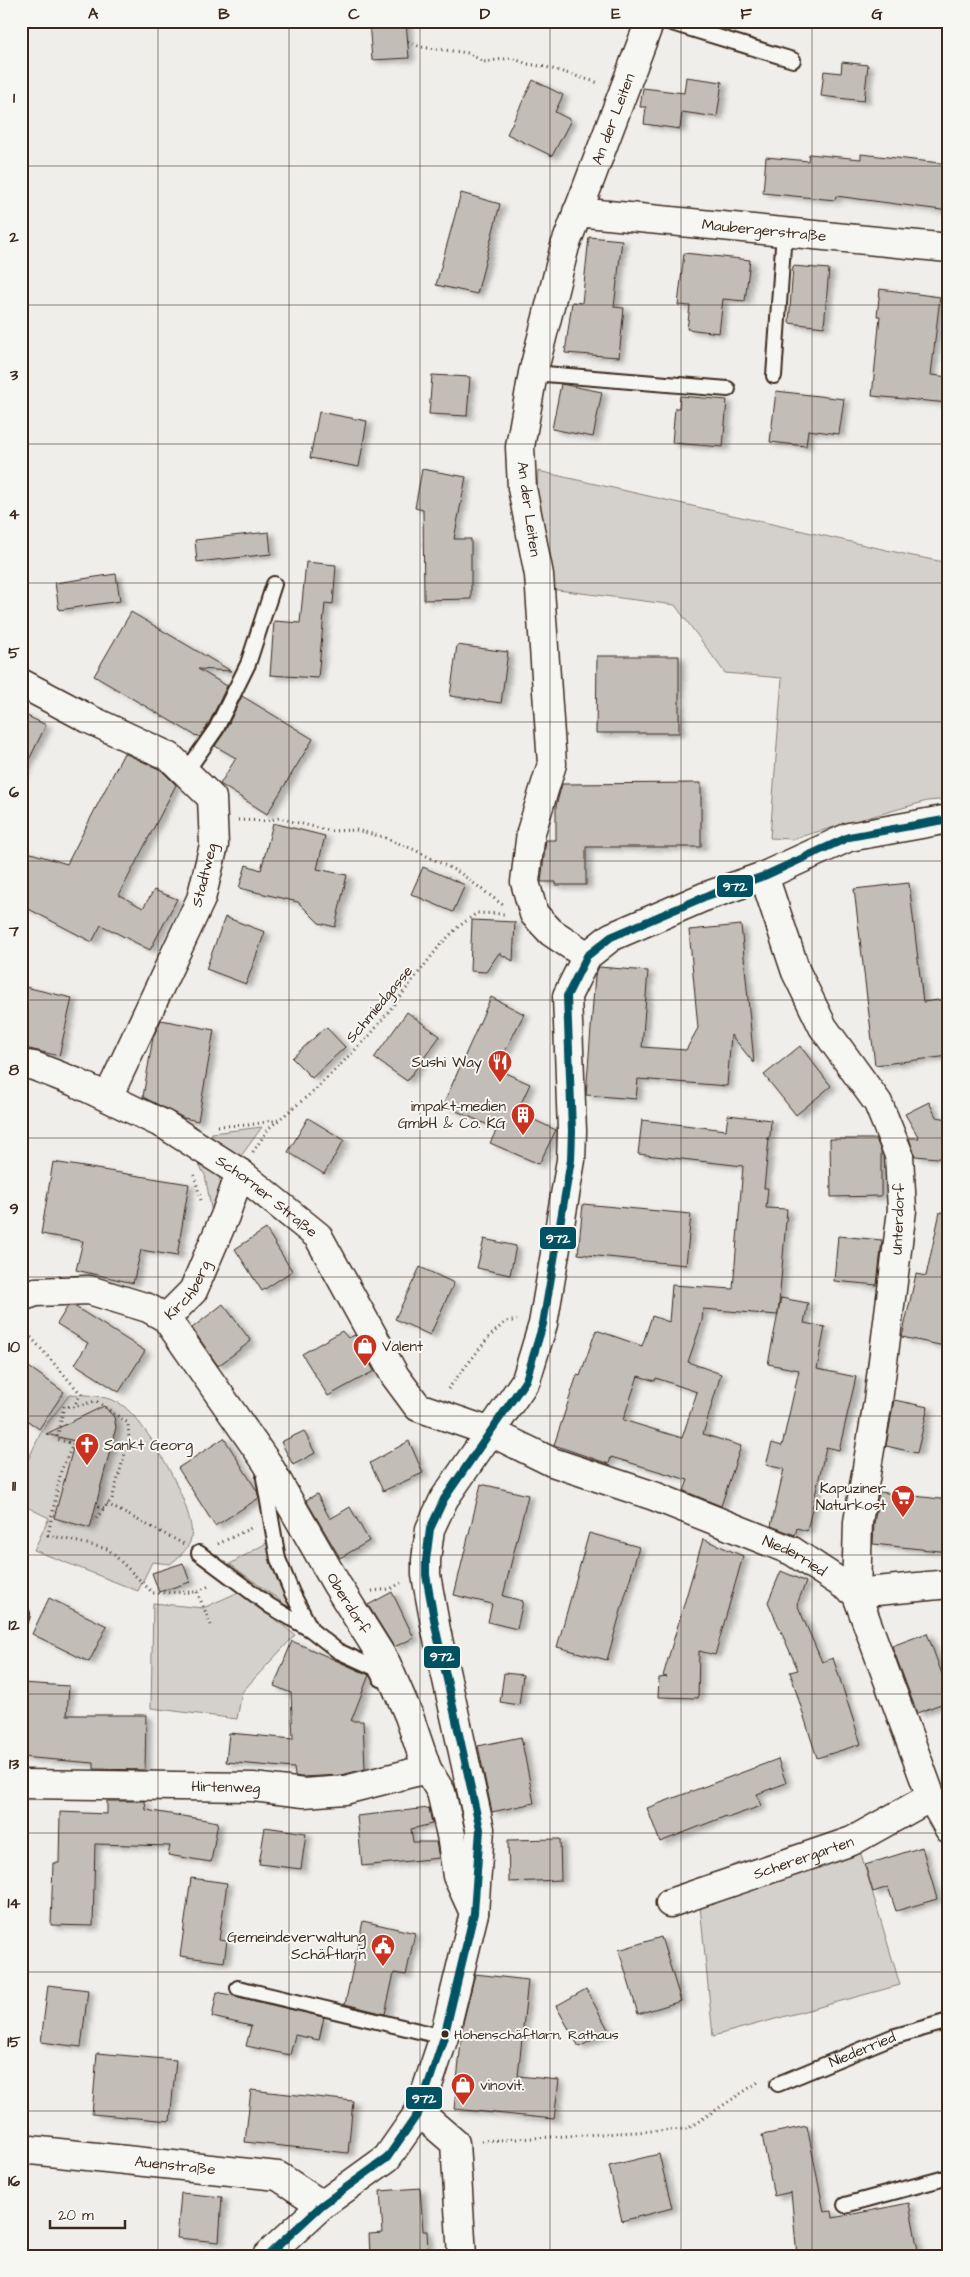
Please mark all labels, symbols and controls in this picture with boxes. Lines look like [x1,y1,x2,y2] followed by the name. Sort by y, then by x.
[88,3,99,25] text: A
[218,3,230,25] text: B
[348,3,360,25] text: C
[480,3,491,25] text: D
[611,3,621,25] text: E
[740,3,752,25] text: F
[871,3,883,25] text: G
[587,70,640,167] street label: An der Leiten
[13,87,16,109] text: 1
[701,214,827,247] street label: Maubergerstraße
[8,226,19,248] text: 2
[9,364,19,386] text: 3
[511,460,546,558] street label: An der Leiten
[9,503,20,525] text: 4
[8,642,20,664] text: 5
[9,781,19,803] text: 6
[186,841,224,909] street label: Stadtweg
[716,874,754,898] line badge: 972
[723,877,748,897] text: 972
[8,920,19,942] text: 7
[341,961,419,1048] street label: Schmiedgasse
[487,1049,513,1083] restaurant icon: Sushi Way
[412,1052,482,1074] place label: Sushi Way
[9,1059,20,1081] text: 8
[398,1096,507,1134] place label: impakt-medien GmbH & Co. KG
[510,1102,536,1136] building icon: impakt-medien GmbH & Co. KG
[212,1150,322,1242] street label: Schorner Straße
[887,1183,910,1255] street label: Unterdorf
[9,1198,19,1220] text: 9
[539,1226,577,1250] line badge: 972
[546,1229,571,1249] text: 972
[160,1257,217,1325] street label: Kirchberg
[352,1333,378,1367] shop icon: Valent
[8,1336,20,1358] text: 10
[382,1336,423,1357] place label: Valent
[74,1432,100,1466] church icon: Sankt Georg
[104,1435,193,1457] place label: Sankt Georg
[12,1475,17,1497] text: 11
[816,1478,886,1516] place label: Kapuziner Naturkost
[890,1484,916,1518] supermarket icon: Kapuziner Naturkost
[759,1530,831,1582] street label: Niederried
[321,1569,375,1638] street label: Oberdorf
[8,1614,20,1636] text: 12
[423,1645,461,1669] line badge: 972
[430,1647,455,1667] text: 972
[9,1753,20,1775] text: 13
[191,1776,262,1800] street label: Hirtenweg
[751,1831,857,1885] street label: Scherergarten
[8,1892,21,1914] text: 14
[227,1927,366,1965] place label: Gemeindeverwaltung Schäftlarn
[370,1933,396,1967] public building icon: Gemeindeverwaltung Schäftlarn
[454,2025,619,2045] place label: Hohenschäftlarn, Rathaus
[826,2027,899,2073] street label: Niederried
[440,2029,450,2039] marker: Hohenschäftlarn, Rathaus
[7,2031,21,2053] text: 15
[450,2072,476,2106] shop icon: vinovit.
[480,2075,524,2096] place label: vinovit.
[405,2086,443,2110] line badge: 972
[412,2089,437,2109] text: 972
[134,2151,217,2180] street label: Auenstraße
[8,2170,20,2192] text: 16
[50,2197,125,2229] scale bar
[58,2205,94,2226] text: 20 m

